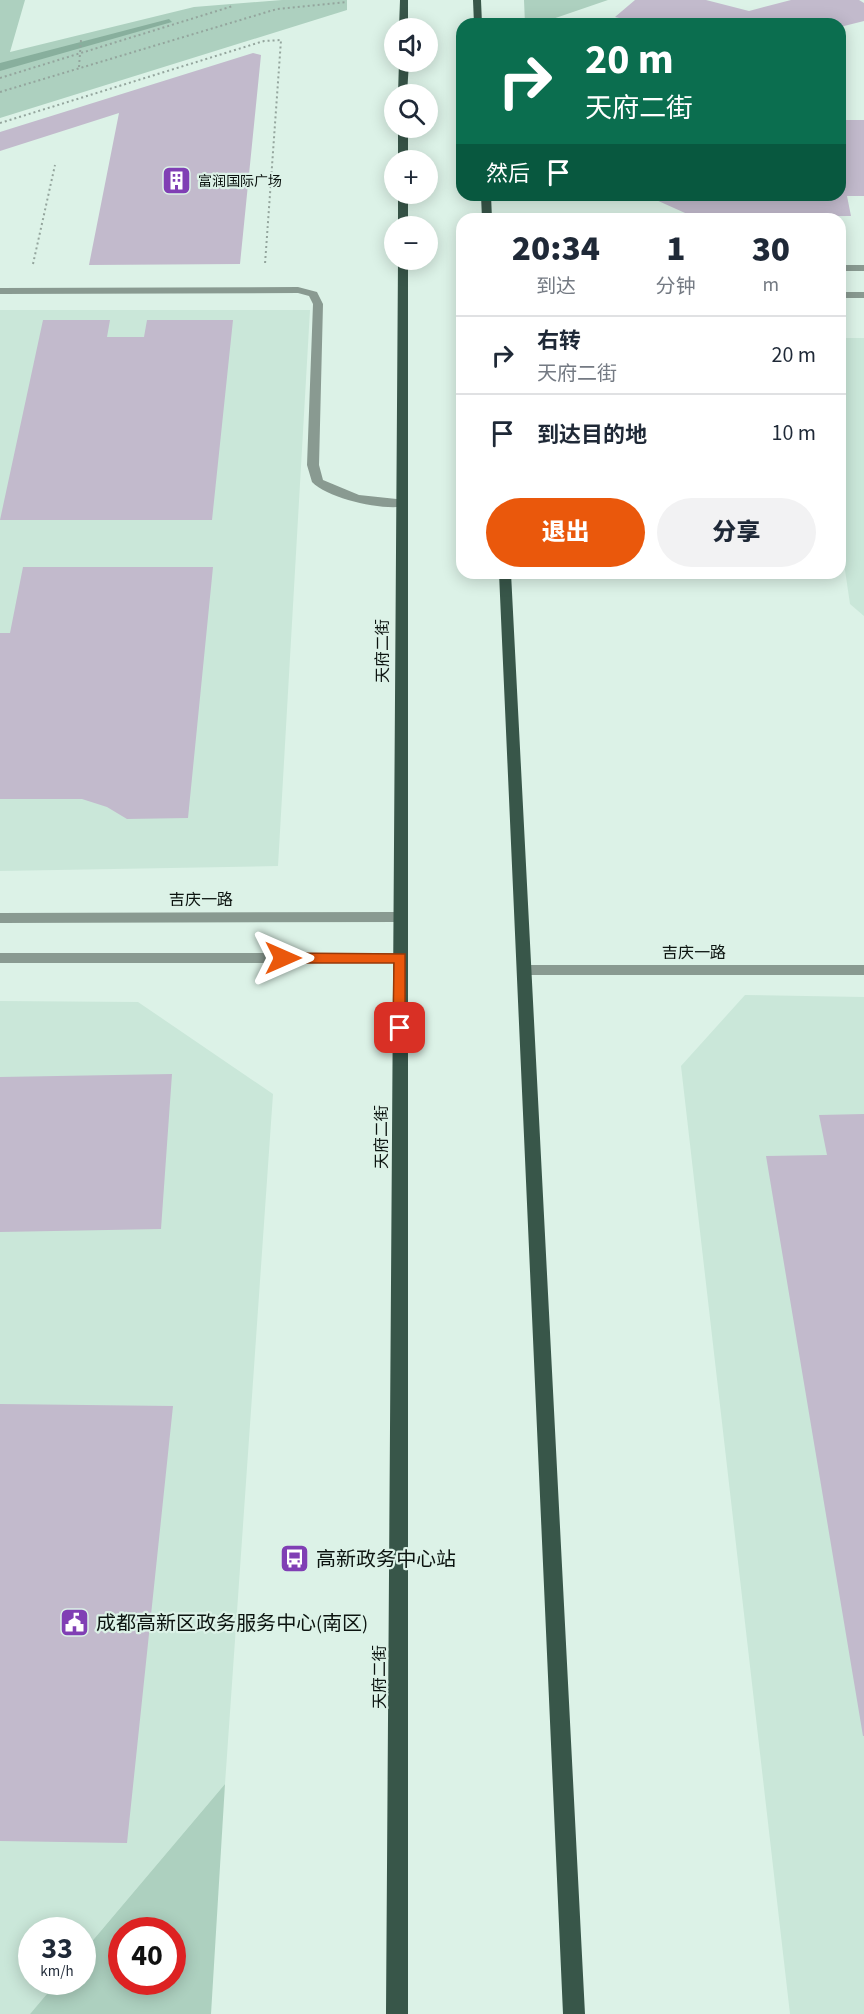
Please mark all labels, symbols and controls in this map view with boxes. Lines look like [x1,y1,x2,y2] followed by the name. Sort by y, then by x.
[384,18,438,270] map controls
[384,18,438,72] button: sound
[585,30,674,90] text: 20 m
[486,42,564,120] icon: right
[384,84,438,138] button: search
[585,89,693,128] text: 天府二街
[384,150,438,204] button: +
[542,156,575,189] icon: arrive
[486,158,530,190] text: 然后
[161,165,193,197] building icon: 富润国际广场
[198,172,282,192] place label: 富润国际广场
[384,216,438,270] button: −
[512,223,600,274] text: 20:34
[666,223,685,274] text: 1
[752,224,790,275] text: 30
[763,271,779,299] text: m
[536,273,576,301] text: 到达
[656,273,696,301] text: 分钟
[537,325,581,357] text: 右转
[486,339,519,372] icon: right
[771,339,816,371] text: 20 m
[537,360,617,388] text: 天府二街
[486,417,519,450] icon: arrive
[771,417,816,449] text: 10 m
[537,419,647,451] text: 到达目的地
[486,498,645,567] button: 退出
[657,498,816,567] button: 分享
[372,619,394,683] street label: 天府二街
[169,889,233,911] street label: 吉庆一路
[251,926,315,990] position arrow
[662,942,726,964] street label: 吉庆一路
[374,1002,425,1053] pin
[383,1011,416,1044] icon: arrive
[371,1105,393,1169] street label: 天府二街
[279,1543,311,1575] bus stop icon: 高新政务中心站
[316,1546,456,1574] place label: 高新政务中心站
[59,1607,91,1639] public building icon: 成都高新区政务服务中心(南区)
[96,1610,368,1638] place label: 成都高新区政务服务中心(南区)
[369,1645,391,1709] street label: 天府二街
[108,1917,186,1995] speed limit sign: 40
[41,1927,73,1970] text: 33
[40,1961,74,1982] text: km/h

